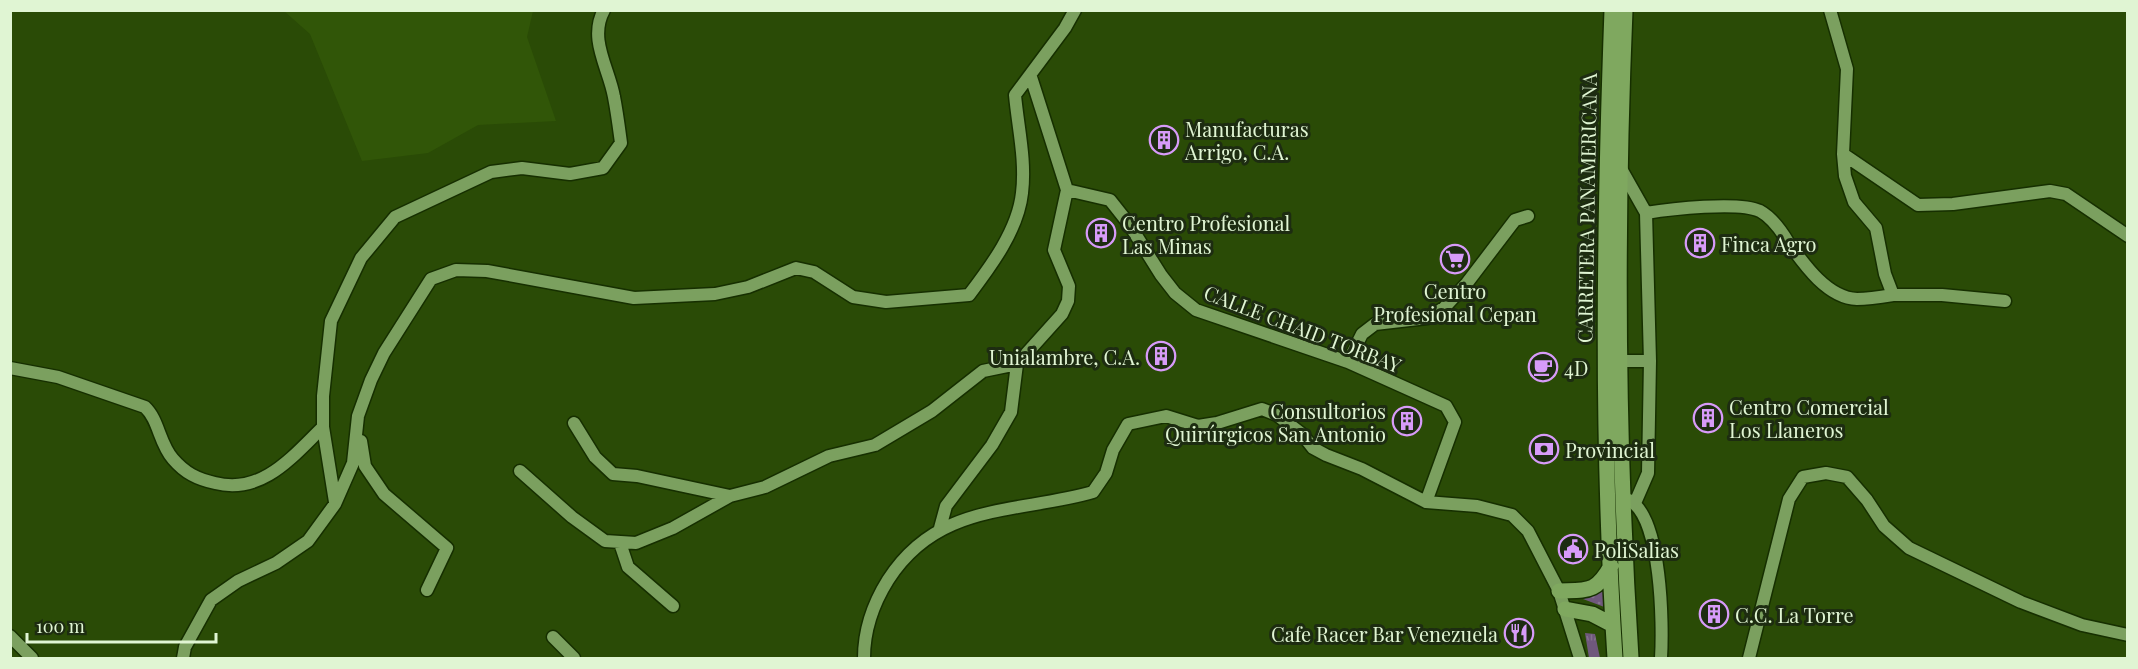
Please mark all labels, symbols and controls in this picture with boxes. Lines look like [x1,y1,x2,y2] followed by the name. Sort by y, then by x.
[1570,72,1602,343] street label: CARRETERA PANAMERICANA
[1184,115,1309,165] place label: Manufacturas Arrigo, C.A.
[1148,124,1180,156] building icon: Manufacturas Arrigo, C.A.
[1122,209,1291,259] place label: Centro Profesional Las Minas
[1085,217,1117,249] building icon: Centro Profesional Las Minas
[1684,227,1716,259] building icon: Finca Agro
[1721,230,1817,257] place label: Finca Agro
[1439,243,1471,275] supermarket icon: Centro Profesional Cepan
[1373,277,1537,327] place label: Centro Profesional Cepan
[1200,278,1406,378] street label: CALLE CHAID TORBAY
[1145,340,1177,372] building icon: Unialambre, C.A.
[989,343,1140,370] place label: Unialambre, C.A.
[1527,351,1559,383] cafe icon: 4D
[1564,354,1588,381] place label: 4D
[1729,393,1889,443] place label: Centro Comercial Los Llaneros
[1165,397,1386,447] place label: Consultorios Quirúrgicos San Antonio
[1692,402,1724,434] building icon: Centro Comercial Los Llaneros
[1391,405,1423,437] building icon: Consultorios Quirúrgicos San Antonio
[1528,433,1560,465] bank icon: Provincial
[1565,436,1655,463] place label: Provincial
[1557,533,1589,565] public building icon: PoliSalias
[1594,536,1679,563] place label: PoliSalias
[1698,598,1730,630] building icon: C.C. La Torre
[1735,601,1854,628] place label: C.C. La Torre
[27,606,216,644] scale bar
[36,614,85,638] text: 100 m
[1503,617,1535,649] restaurant icon: Cafe Racer Bar Venezuela
[1271,620,1498,647] place label: Cafe Racer Bar Venezuela

